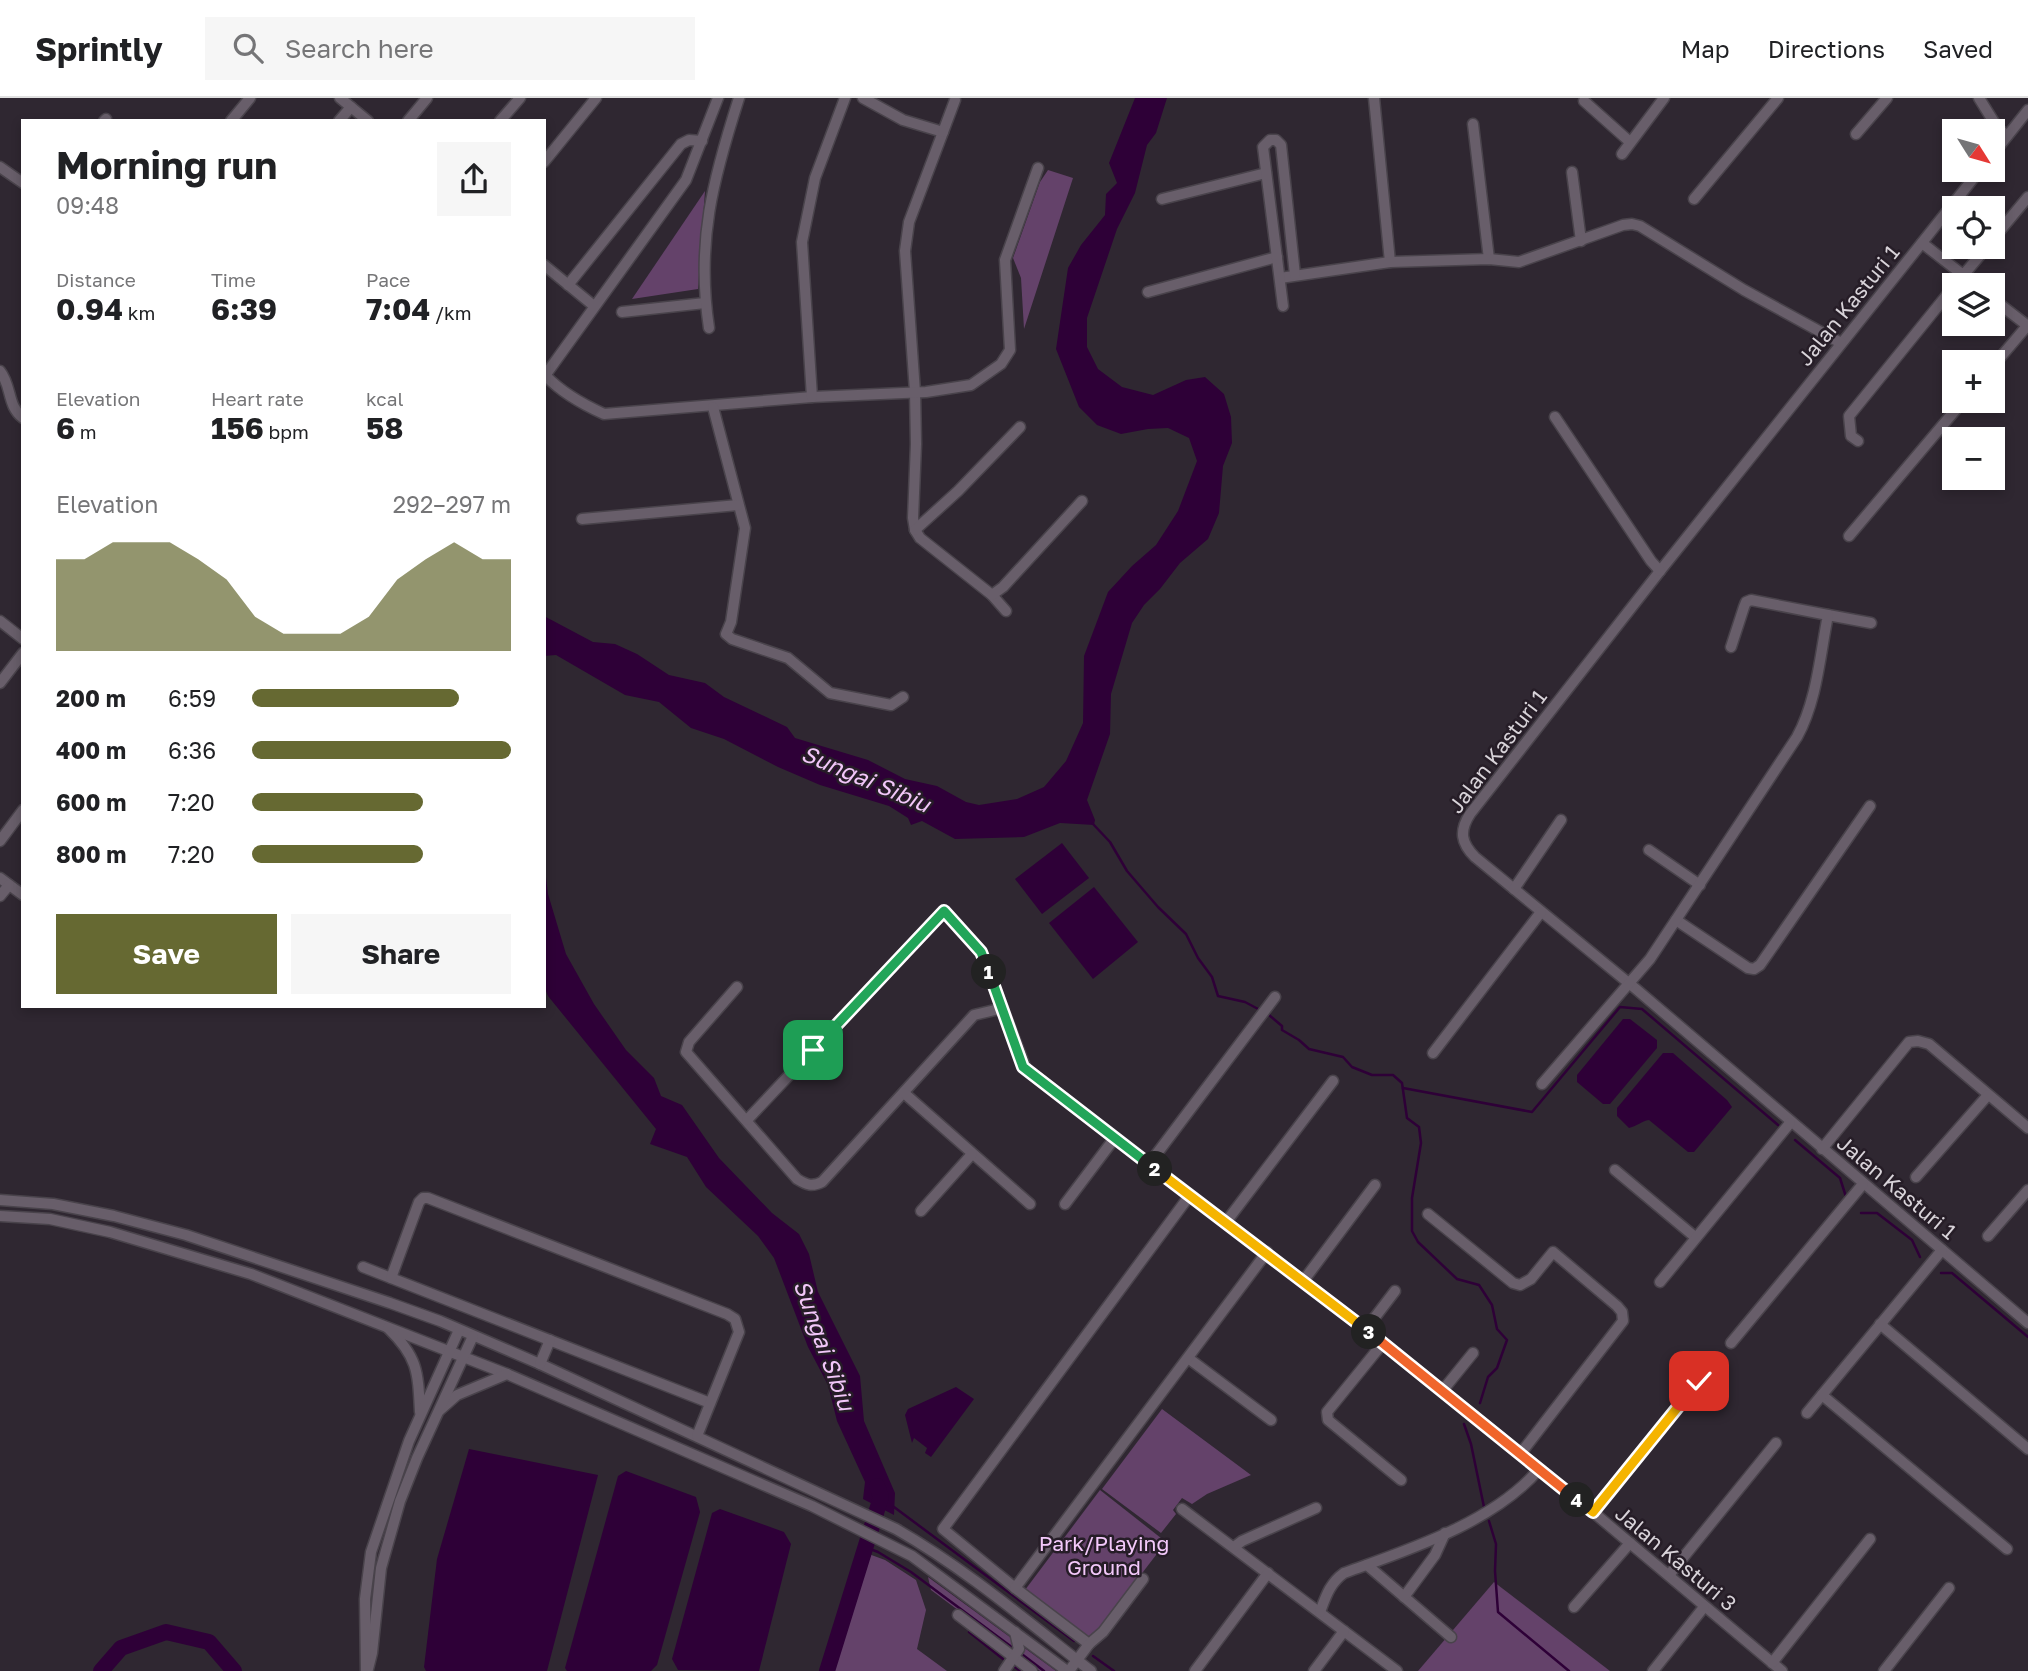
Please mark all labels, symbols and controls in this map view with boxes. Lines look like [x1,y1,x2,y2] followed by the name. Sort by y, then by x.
[205,17,695,80] search box
[35,29,163,68] text: Sprintly
[229,29,267,67] icon: search
[285,33,434,64] text: Search here
[1681,34,1730,63] text: Map
[1768,34,1885,63] text: Directions
[1923,34,1993,63] text: Saved
[1942,119,2006,182] north arrow
[1942,119,2005,490] map controls
[56,142,277,187] text: Morning run
[437,142,511,216] button: share
[56,191,119,219] text: 09:48
[1942,196,2005,259] button: locate
[1791,239,1905,371] street label: Jalan Kasturi 1
[56,268,136,291] text: Distance
[211,268,256,291] text: Time
[366,268,410,291] text: Pace
[1942,273,2005,336] button: layers
[56,291,123,327] text: 0.94
[211,291,277,327] text: 6:39
[366,291,430,327] text: 7:04
[123,301,155,324] text: km
[430,301,472,324] text: /km
[1942,350,2005,413] button: +
[56,387,141,410] text: Elevation
[211,387,304,410] text: Heart rate
[366,387,404,410] text: kcal
[56,410,75,446] text: 6
[211,410,264,446] text: 156
[366,410,404,446] text: 58
[75,420,97,443] text: m
[264,420,309,443] text: bpm
[1942,427,2005,490] button: −
[56,490,158,518] text: Elevation
[393,490,511,518] text: 292–297 m
[56,684,126,712] text: 200 m
[168,684,216,712] text: 6:59
[1442,684,1552,818] street label: Jalan Kasturi 1
[56,736,126,764] text: 400 m
[168,736,216,764] text: 6:36
[797,738,936,818] water label: Sungai Sibiu
[56,788,126,816] text: 600 m
[168,788,215,816] text: 7:20
[56,840,127,868] text: 800 m
[168,840,215,868] text: 7:20
[56,914,277,994] button: Save
[291,914,511,994] button: Share
[972,954,1006,990] pin: 1
[984,960,993,983] text: 1
[783,1020,843,1080] pin
[794,1031,832,1069] icon: arrive
[1832,1130,1962,1244] street label: Jalan Kasturi 1
[1138,1152,1172,1186] pin: 2
[1149,1157,1160,1180] text: 2
[788,1276,862,1416] water label: Sungai Sibiu
[1352,1314,1386,1350] pin: 3
[1363,1320,1374,1343] text: 3
[1669,1351,1729,1411] pin
[1680,1362,1718,1400] icon: check
[1560,1482,1594,1518] pin: 4
[1571,1488,1582,1511] text: 4
[1610,1500,1742,1616] street label: Jalan Kasturi 3
[1039,1530,1169,1580] park label: Park/Playing Ground

